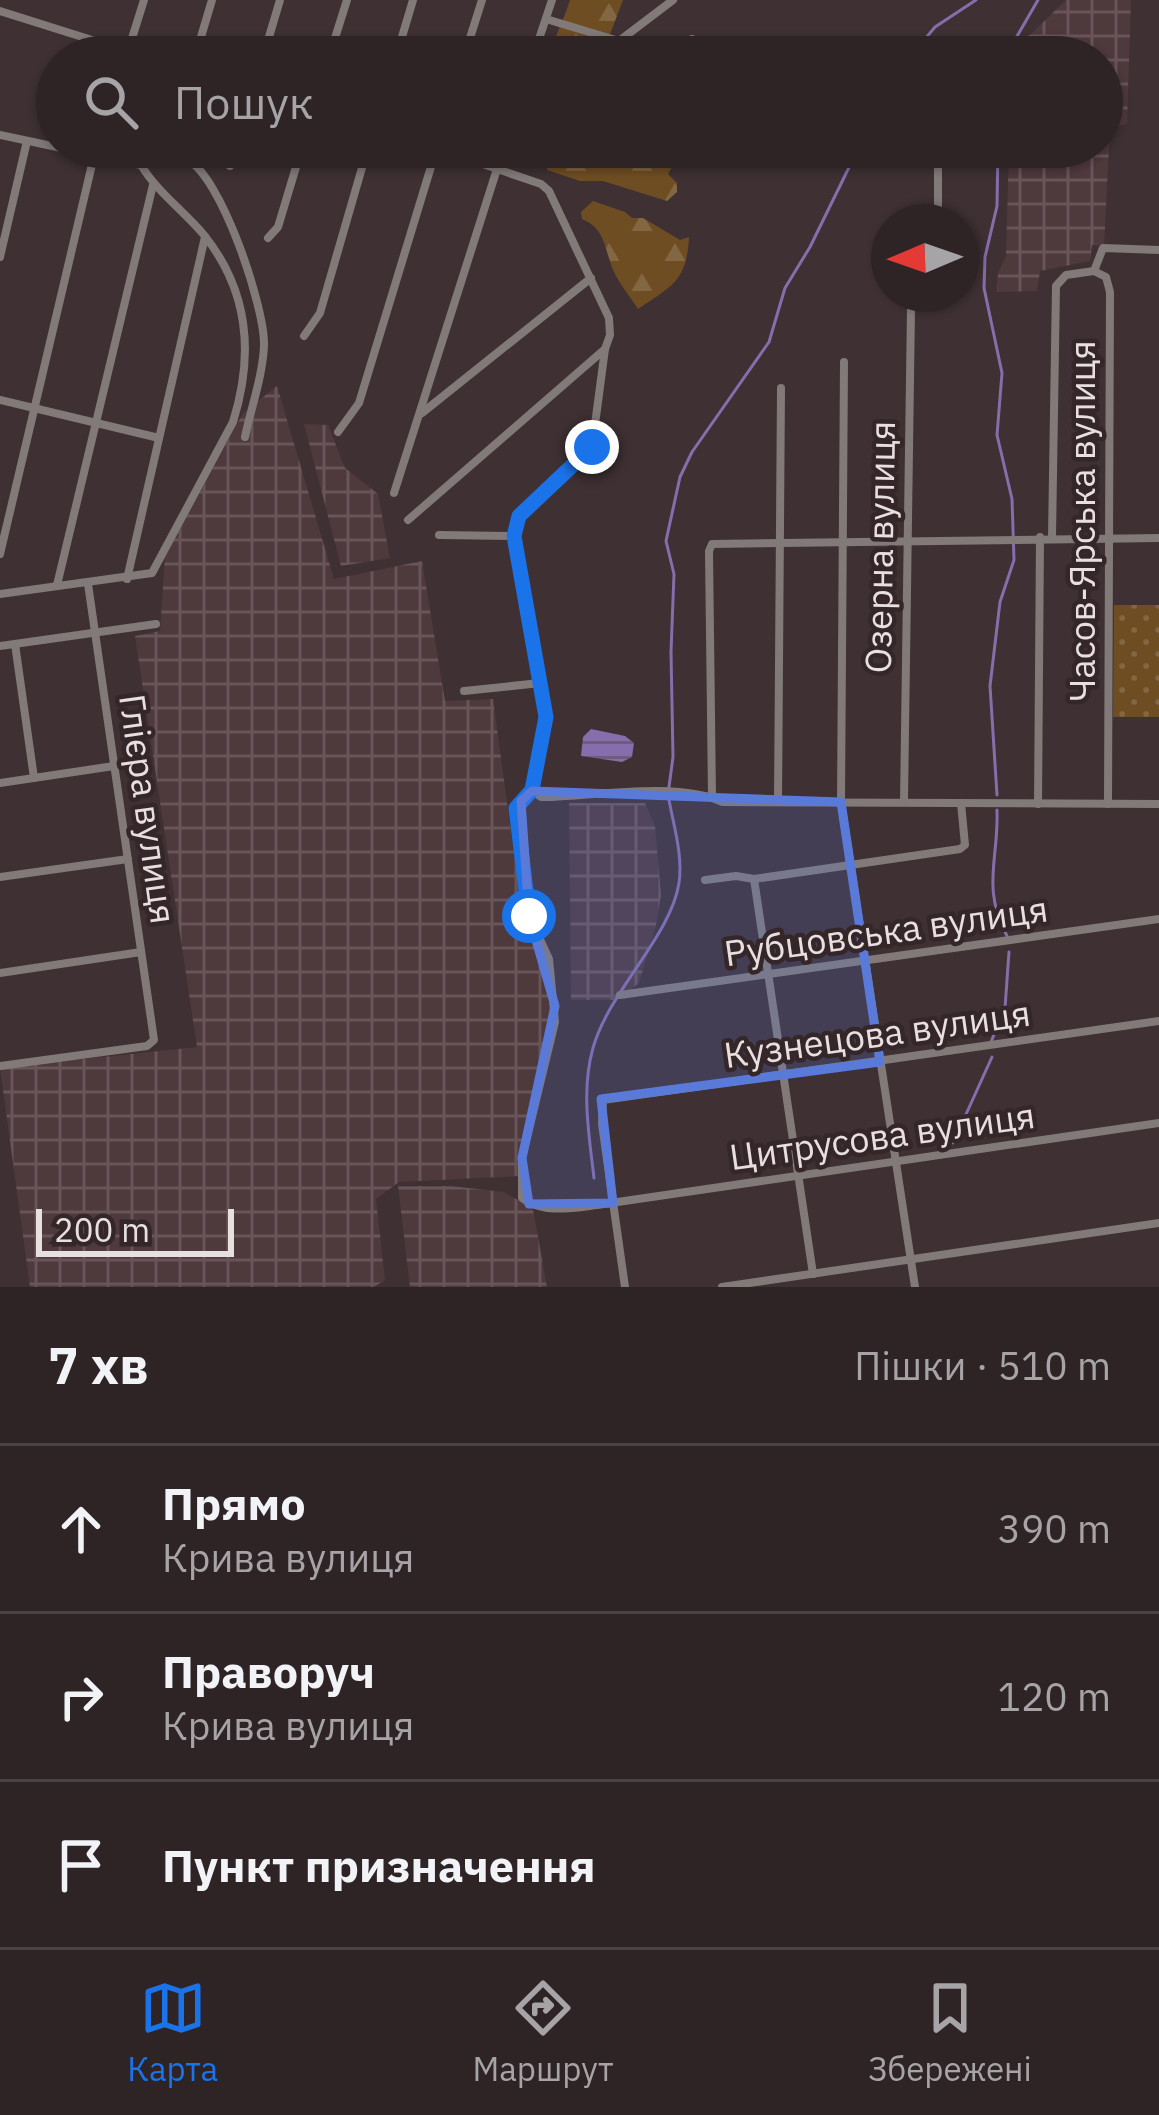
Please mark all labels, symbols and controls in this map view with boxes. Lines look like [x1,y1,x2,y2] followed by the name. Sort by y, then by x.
[36,36,1123,168] search box
[78,69,144,135] icon: search
[174,73,314,131] text: Пошук
[871,204,979,312] north arrow
[1058,340,1105,702] street label: Часов-Ярська вулиця
[565,420,619,474] route end
[854,420,905,674] street label: Озерна вулиця
[109,691,188,927] street label: Глієра вулиця
[721,885,1051,976] street label: Рубцовська вулиця
[502,889,556,943] route start
[721,989,1033,1078] street label: Кузнецова вулиця
[726,1091,1038,1180] street label: Цитрусова вулиця
[36,1203,234,1256] scale bar
[54,1208,150,1251] text: 200 m
[48,1332,149,1398] text: 7 хв
[854,1340,1111,1391] text: Пішки · 510 m
[162,1474,306,1532] text: Прямо
[48,1496,114,1562] icon: ahead
[998,1503,1111,1554] text: 390 m
[162,1532,415,1583] text: Крива вулиця
[162,1642,375,1700] text: Праворуч
[48,1664,114,1730] icon: right
[998,1671,1111,1722] text: 120 m
[162,1700,415,1751] text: Крива вулиця
[48,1832,114,1898] icon: arrive
[162,1836,596,1894] text: Пункт призначення
[127,1975,218,2090] tab: Карта
[472,1975,614,2090] tab: Маршрут
[868,1975,1032,2090] tab: Збережені

